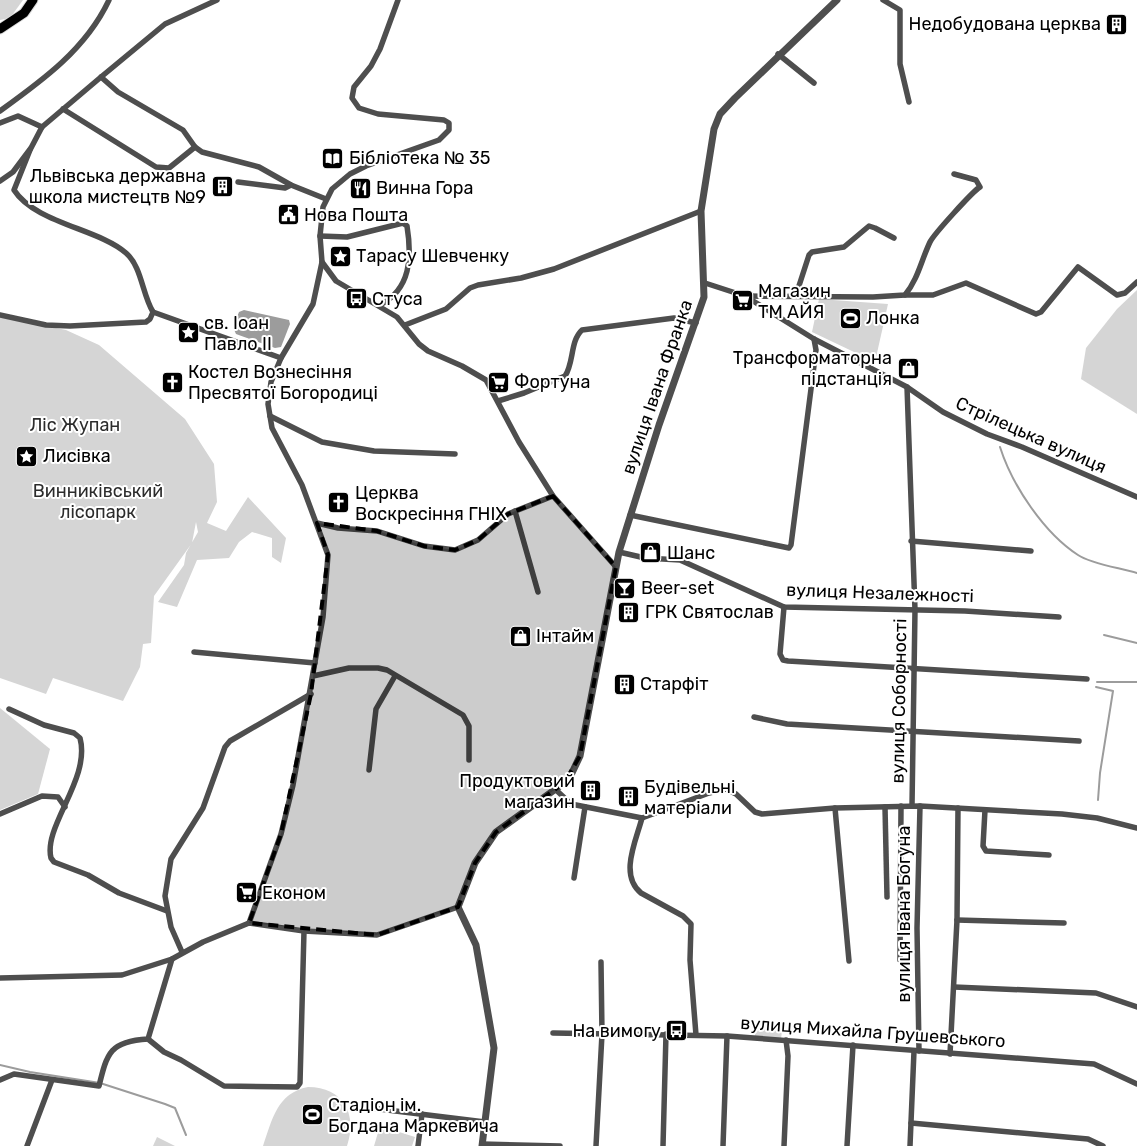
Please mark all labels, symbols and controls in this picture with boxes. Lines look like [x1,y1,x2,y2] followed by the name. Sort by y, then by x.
[1105,12,1129,36] building icon: Недобудована церква
[909,13,1101,35] place label: Недобудована церква
[321,146,345,170] library icon: Бібліотека № 35
[349,147,491,169] place label: Бібліотека № 35
[29,165,206,208] place label: Львівська державна школа мистецтв №9
[210,174,234,198] building icon: Львівська державна школа мистецтв №9
[348,176,372,200] restaurant icon: Винна Гора
[376,177,473,199] place label: Винна Гора
[276,203,300,227] public building icon: Нова Пошта
[304,204,408,226] place label: Нова Пошта
[328,244,352,268] place icon: Тарасу Шевченку
[356,245,509,267] place label: Тарасу Шевченку
[758,280,831,323] place label: Магазин ТМ АЙЯ
[344,287,368,311] bus stop icon: Стуса
[372,288,423,310] place label: Стуса
[730,289,754,313] supermarket icon: Магазин ТМ АЙЯ
[617,297,697,477] street label: вулиця Івана Франка
[838,306,862,330] sports icon: Лонка
[866,307,920,329] place label: Лонка
[204,312,272,355] place label: св. Іоан Павло ІІ
[176,321,200,345] place icon: св. Іоан Павло ІІ
[733,347,892,390] place label: Трансформаторна підстанція
[896,356,920,380] shop icon: Трансформаторна підстанція
[188,361,378,404] place label: Костел Вознесіння Пресвятої Богородиці
[160,370,184,394] church icon: Костел Вознесіння Пресвятої Богородиці
[486,370,510,394] supermarket icon: Фортуна
[514,371,590,393] place label: Фортуна
[952,392,1110,478] street label: Стрілецька вулиця
[30,414,120,436] park label: Ліс Жупан
[15,444,39,468] place icon: Лисівка
[43,445,111,467] place label: Лисівка
[33,480,163,523] park label: Винниківський лісопарк
[355,482,507,525] place label: Церква Воскресіння ГНІХ
[327,491,351,515] church icon: Церква Воскресіння ГНІХ
[639,541,663,565] shop icon: Шанс
[667,542,715,564] place label: Шанс
[613,576,637,600] bar icon: Beer-set
[641,577,714,599] place label: Beer-set
[786,579,974,607] street label: вулиця Незалежності
[617,600,641,624] building icon: ГРК Святослав
[645,601,774,623] place label: ГРК Святослав
[887,618,911,784] street label: вулиця Соборності
[508,624,532,648] shop icon: Інтайм
[536,625,594,647] place label: Інтайм
[612,672,636,696] building icon: Старфіт
[640,673,708,695] place label: Старфіт
[459,770,575,813] place label: Продуктовий магазин
[644,776,735,819] place label: Будівельні матеріали
[579,779,603,803] building icon: Продуктовий магазин
[616,785,640,809] building icon: Будівельні матеріали
[893,826,915,1002] street label: вулиця Івана Богуна
[234,881,258,905] supermarket icon: Економ
[262,882,326,904] place label: Економ
[740,1012,1006,1052] street label: вулиця Михайла Грушевського
[665,1019,689,1043] bus stop icon: На вимогу
[573,1020,661,1042] place label: На вимогу
[328,1094,499,1137] place label: Стадіон ім. Богдана Маркевича
[300,1103,324,1127] sports icon: Стадіон ім. Богдана Маркевича

